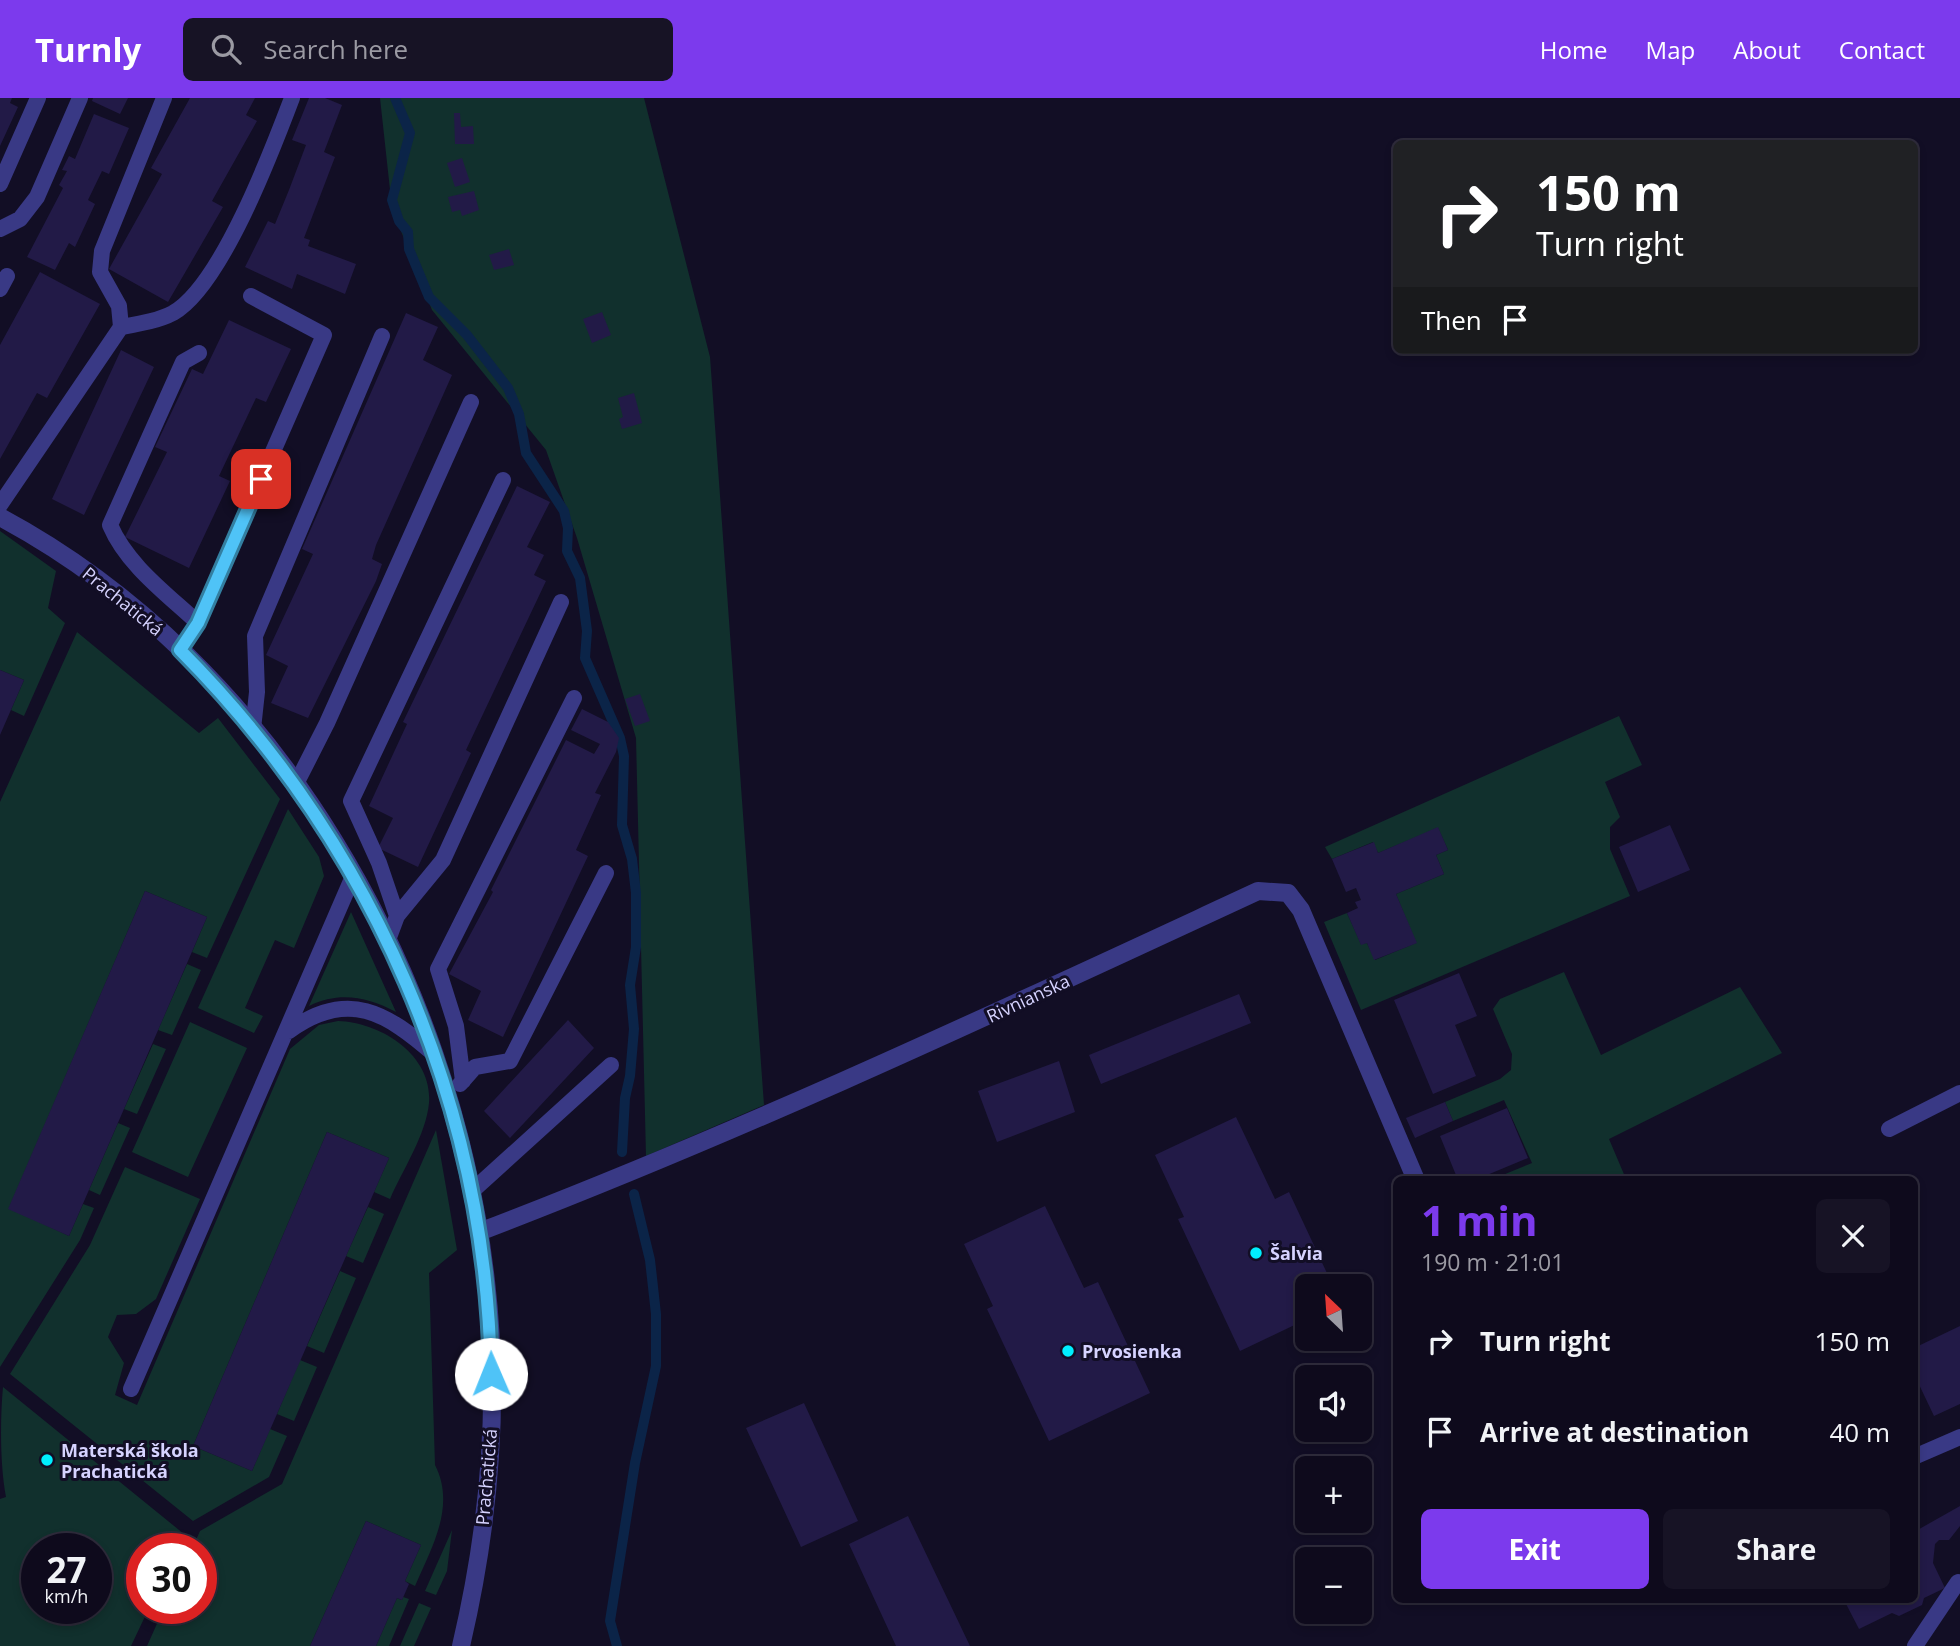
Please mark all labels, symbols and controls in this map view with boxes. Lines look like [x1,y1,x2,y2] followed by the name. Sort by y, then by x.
[183,18,673,81] search box
[35,27,141,72] text: Turnly
[207,30,245,68] icon: search
[263,31,408,67] text: Search here
[1540,33,1608,66] text: Home
[1646,33,1695,66] text: Map
[1733,33,1801,66] text: About
[1839,33,1925,66] text: Contact
[1536,159,1681,225] text: 150 m
[1421,168,1512,259] icon: right
[1536,222,1684,265] text: Turn right
[1496,301,1534,339] icon: arrive
[1421,302,1482,338] text: Then
[231,449,291,509] pin
[242,460,280,498] icon: arrive
[78,561,168,641] street label: Prachatická
[982,968,1074,1028] street label: Rivnianska
[1421,1191,1538,1248] text: 1 min
[1816,1199,1890,1273] button: close
[1270,1241,1323,1265] place label: Šalvia
[1248,1245,1264,1261] marker: Šalvia
[1421,1246,1564,1278] text: 190 m · 21:01
[1295,1274,1372,1351] north arrow
[1295,1274,1372,1624] map controls
[1421,1322,1459,1360] icon: right
[1480,1323,1611,1359] text: Turn right
[1815,1323,1890,1359] text: 150 m
[454,1337,528,1411] position arrow
[1082,1339,1182,1363] place label: Prvosienka
[1060,1343,1076,1359] marker: Prvosienka
[1295,1365,1372,1442] button: sound
[1421,1413,1459,1451] icon: arrive
[1480,1414,1749,1450] text: Arrive at destination
[1829,1414,1890,1450] text: 40 m
[470,1428,502,1526] street label: Prachatická
[61,1438,199,1483] place label: Materská škola Prachatická
[39,1452,55,1468] marker: Materská škola Prachatická
[1295,1456,1372,1533] button: +
[1421,1509,1649,1589] button: Exit
[1663,1509,1890,1589] button: Share
[126,1533,217,1624] speed limit sign: 30
[46,1546,87,1593] text: 27
[1295,1547,1372,1624] button: −
[45,1584,88,1608] text: km/h

